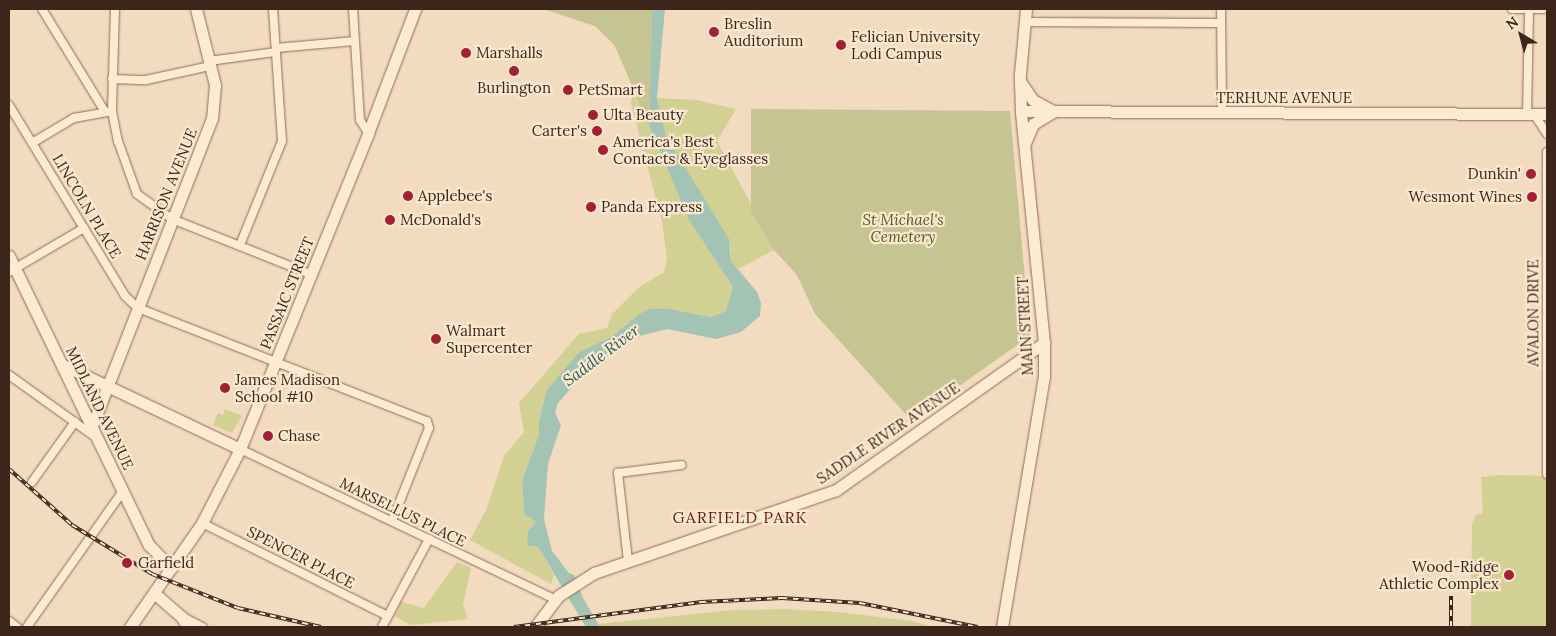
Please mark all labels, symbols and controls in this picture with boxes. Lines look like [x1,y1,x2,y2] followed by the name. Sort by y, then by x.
[1496,10,1546,60] north arrow
[1502,13,1522,33] text: N
[724,14,803,49] place label: Breslin Auditorium
[708,26,720,38] marker: Breslin Auditorium
[851,27,980,62] place label: Felician University Lodi Campus
[835,39,847,51] marker: Felician University Lodi Campus
[476,44,543,62] place label: Marshalls
[460,47,472,59] marker: Marshalls
[508,65,520,77] marker: Burlington
[477,79,551,97] place label: Burlington
[578,81,643,99] place label: PetSmart
[562,84,574,96] marker: PetSmart
[1216,89,1352,107] street label: TERHUNE AVENUE
[603,106,684,124] place label: Ulta Beauty
[587,109,599,121] marker: Ulta Beauty
[532,122,587,140] place label: Carter's
[131,125,201,263] street label: HARRISON AVENUE
[591,125,603,137] marker: Carter's
[613,132,768,167] place label: America's Best Contacts & Eyeglasses
[597,144,609,156] marker: America's Best Contacts & Eyeglasses
[49,151,125,261] street label: LINCOLN PLACE
[1467,165,1521,183] place label: Dunkin'
[1525,168,1537,180] marker: Dunkin'
[418,187,492,205] place label: Applebee's
[1409,188,1522,206] place label: Wesmont Wines
[402,190,414,202] marker: Applebee's
[1526,191,1538,203] marker: Wesmont Wines
[601,198,702,216] place label: Panda Express
[585,201,597,213] marker: Panda Express
[862,210,944,245] park label: St Michael's Cemetery
[400,211,481,229] place label: McDonald's
[384,214,396,226] marker: McDonald's
[256,234,318,352] street label: PASSAIC STREET
[1524,259,1542,367] street label: AVALON DRIVE
[1013,276,1037,376] street label: MAIN STREET
[559,320,643,390] water label: Saddle River
[446,321,532,356] place label: Walmart Supercenter
[430,333,442,345] marker: Walmart Supercenter
[62,344,138,472] street label: MIDLAND AVENUE
[235,370,340,405] place label: James Madison School #10
[813,378,963,488] street label: SADDLE RIVER AVENUE
[219,382,231,394] marker: James Madison School #10
[278,427,320,445] place label: Chase
[262,430,274,442] marker: Chase
[337,474,469,550] street label: MARSELLUS PLACE
[671,507,809,527] district label: GARFIELD PARK
[244,522,358,592] street label: SPENCER PLACE
[138,554,194,572] place label: Garfield
[120,556,134,570] marker: Garfield
[1379,557,1499,592] place label: Wood-Ridge Athletic Complex
[1503,569,1515,581] marker: Wood-Ridge Athletic Complex

